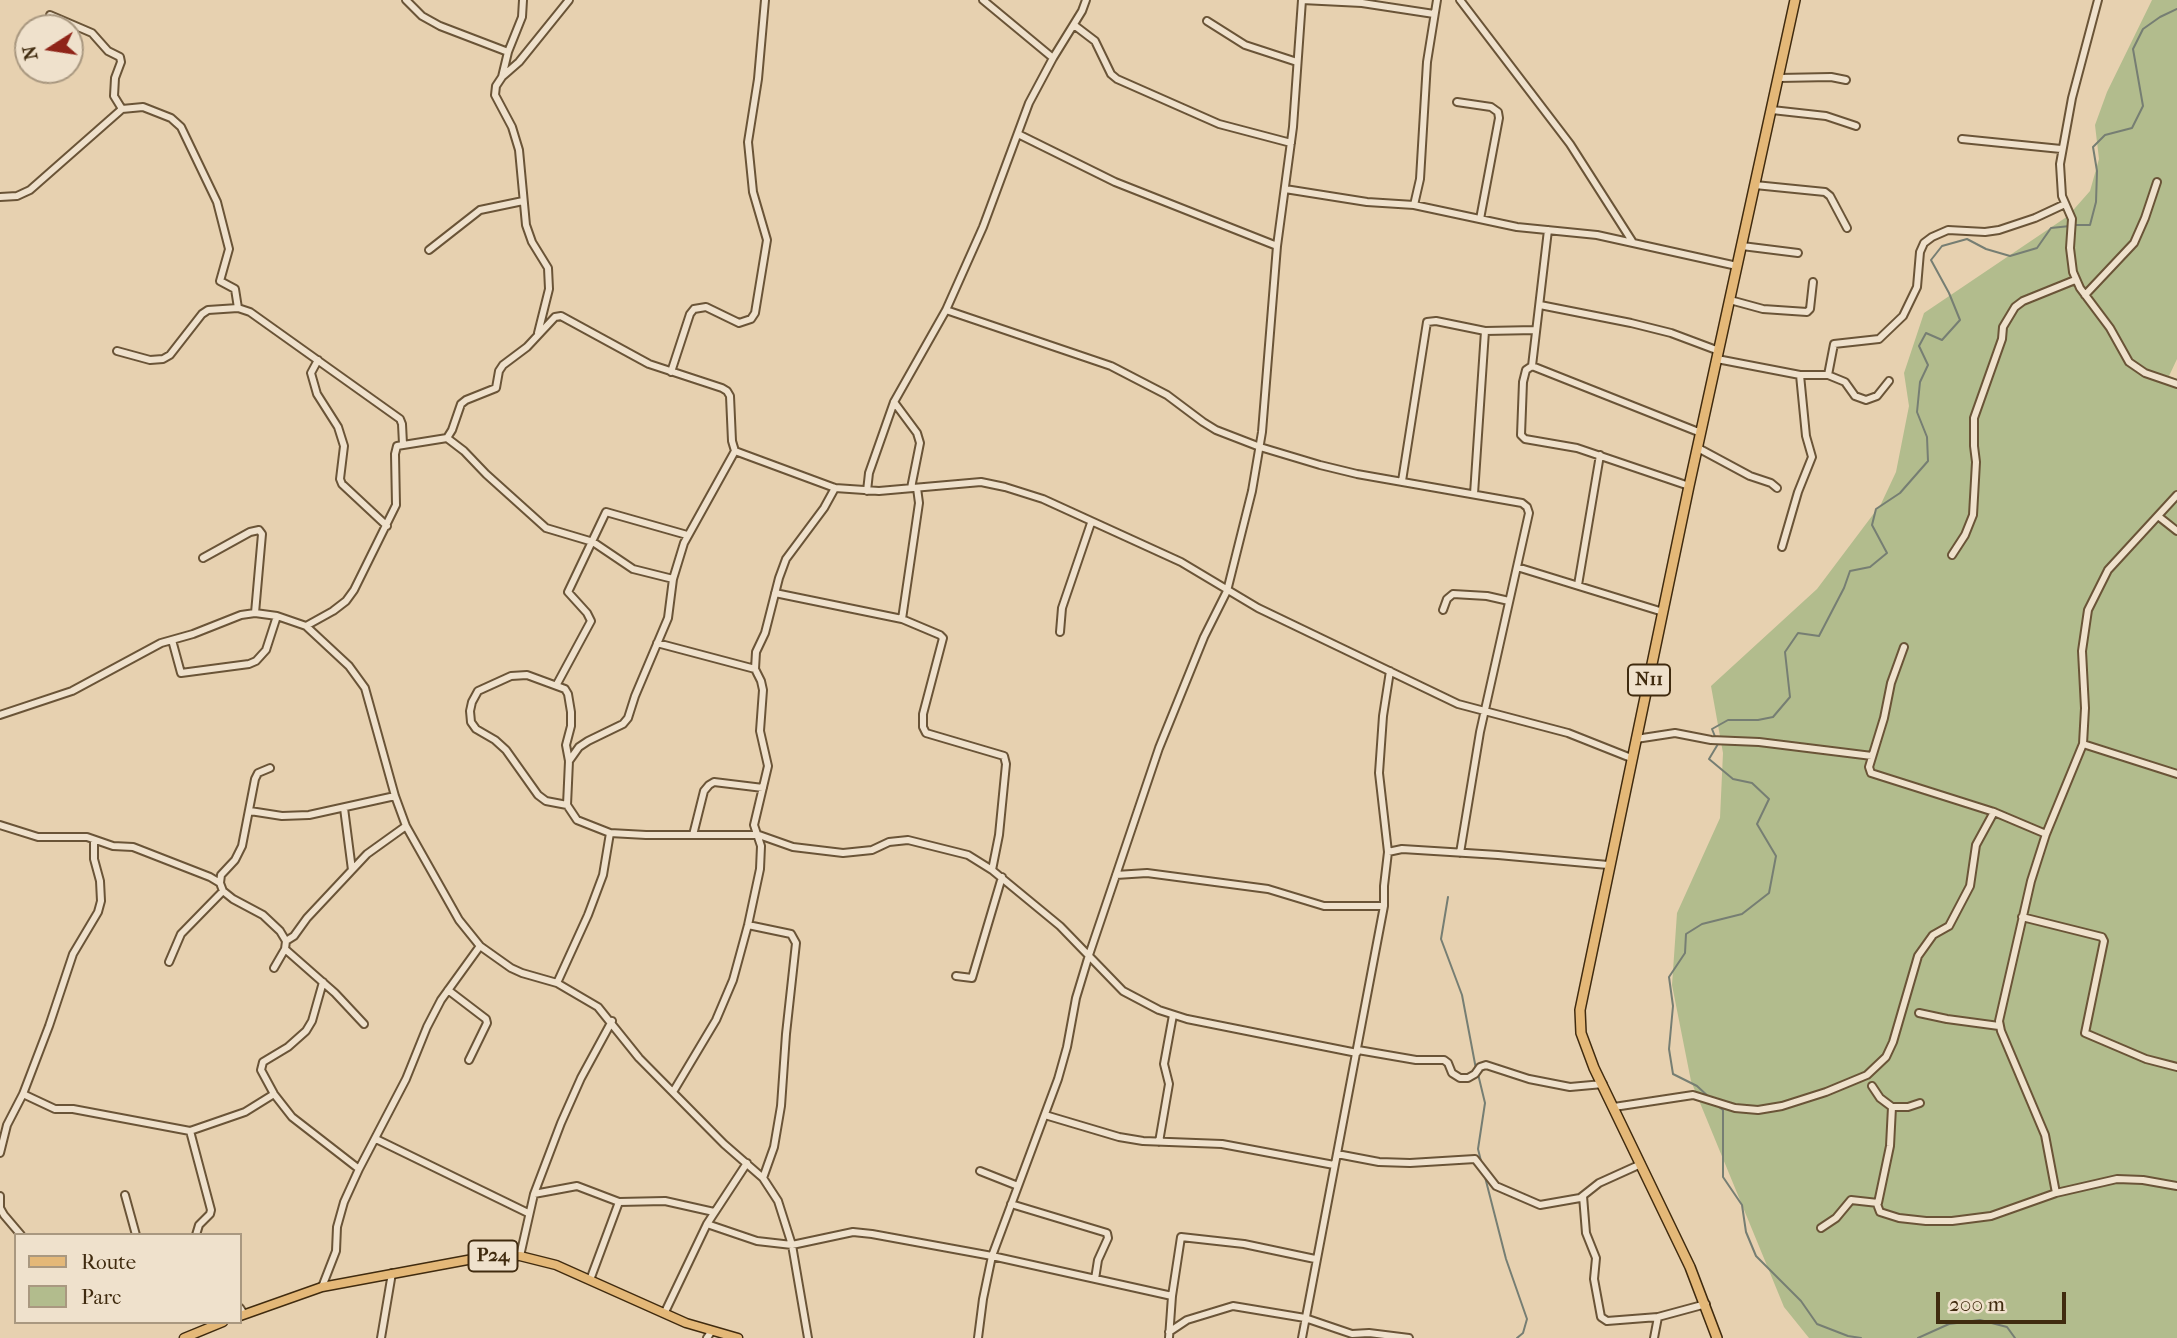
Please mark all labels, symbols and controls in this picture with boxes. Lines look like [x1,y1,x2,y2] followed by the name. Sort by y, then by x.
[14,14,84,84] north arrow
[18,44,43,62] text: N
[1628,664,1670,695] road number: N11
[14,1233,242,1324] legend
[468,1240,518,1272] road number: P24
[81,1250,136,1274] text: Route
[1939,1278,2068,1322] scale bar
[81,1285,121,1309] text: Parc
[1949,1292,2005,1316] text: 200 m

